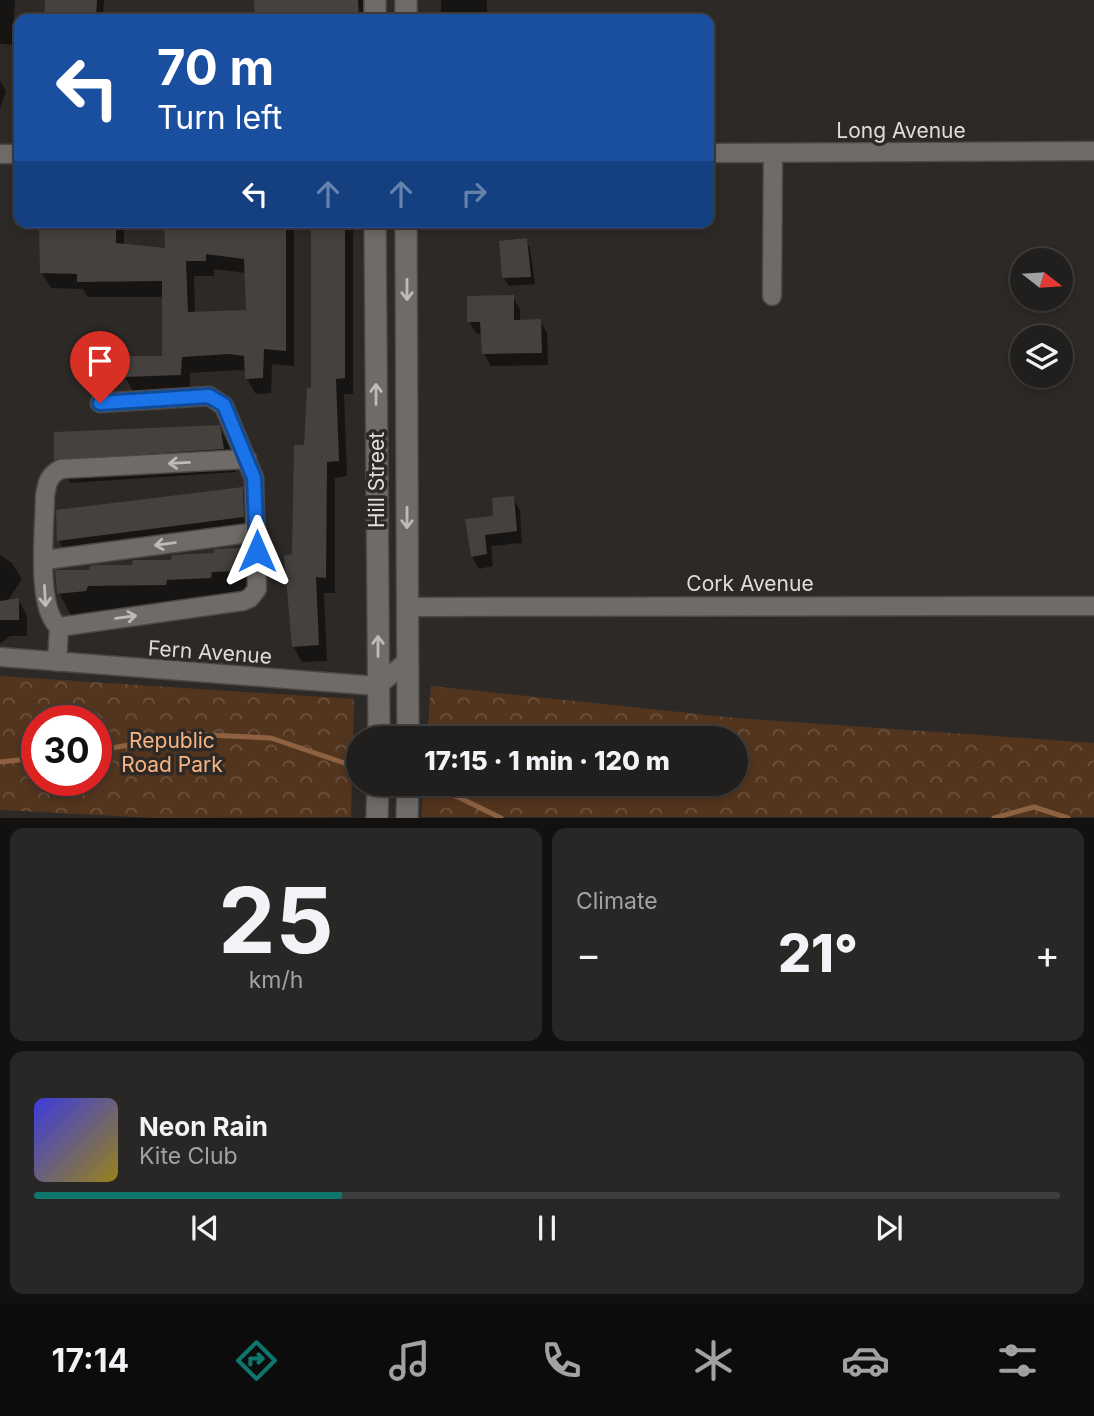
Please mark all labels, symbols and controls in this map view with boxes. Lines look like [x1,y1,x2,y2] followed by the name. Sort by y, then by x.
[157,38,274,97] text: 70 m
[42,42,133,133] icon: left
[157,98,282,137] text: Turn left
[836,118,966,143] street label: Long Avenue
[236,175,274,213] icon: left
[309,175,347,213] icon: ahead
[382,175,420,213] icon: ahead
[455,175,493,213] icon: right
[1010,248,1073,312] north arrow
[1010,248,1073,388] map controls
[400,279,414,302] one-way arrow
[1010,325,1073,388] button: layers
[70,331,130,403] pin
[81,342,119,380] icon: arrive
[369,383,383,406] one-way arrow
[364,432,389,528] street label: Hill Street
[167,456,190,469] one-way arrow
[400,506,414,529] one-way arrow
[220,514,294,588] position arrow
[154,538,177,551] one-way arrow
[686,571,814,596] street label: Cork Avenue
[39,584,52,607] one-way arrow
[114,611,137,624] one-way arrow
[147,635,273,669] street label: Fern Avenue
[371,635,384,658] one-way arrow
[21,705,112,796] speed limit sign: 30
[121,728,223,777] park label: Republic Road Park
[424,745,670,776] text: 17:15 · 1 min · 120 m
[218,865,334,975] text: 25
[576,887,658,915] text: Climate
[778,922,858,985] text: 21°
[576,931,601,977] text: −
[1035,931,1060,977] text: +
[249,966,303,994] text: km/h
[139,1111,268,1142] text: Neon Rain
[139,1142,238,1170] text: Kite Club
[186,1209,224,1247] icon: previous
[528,1209,566,1247] icon: pause
[870,1209,908,1247] icon: next
[232,1336,281,1385] icon: directions
[385,1336,434,1385] icon: music
[537,1336,586,1385] icon: phone
[689,1336,738,1385] icon: climate
[841,1336,890,1385] icon: car
[993,1336,1042,1385] icon: filters
[52,1341,129,1380] text: 17:14

